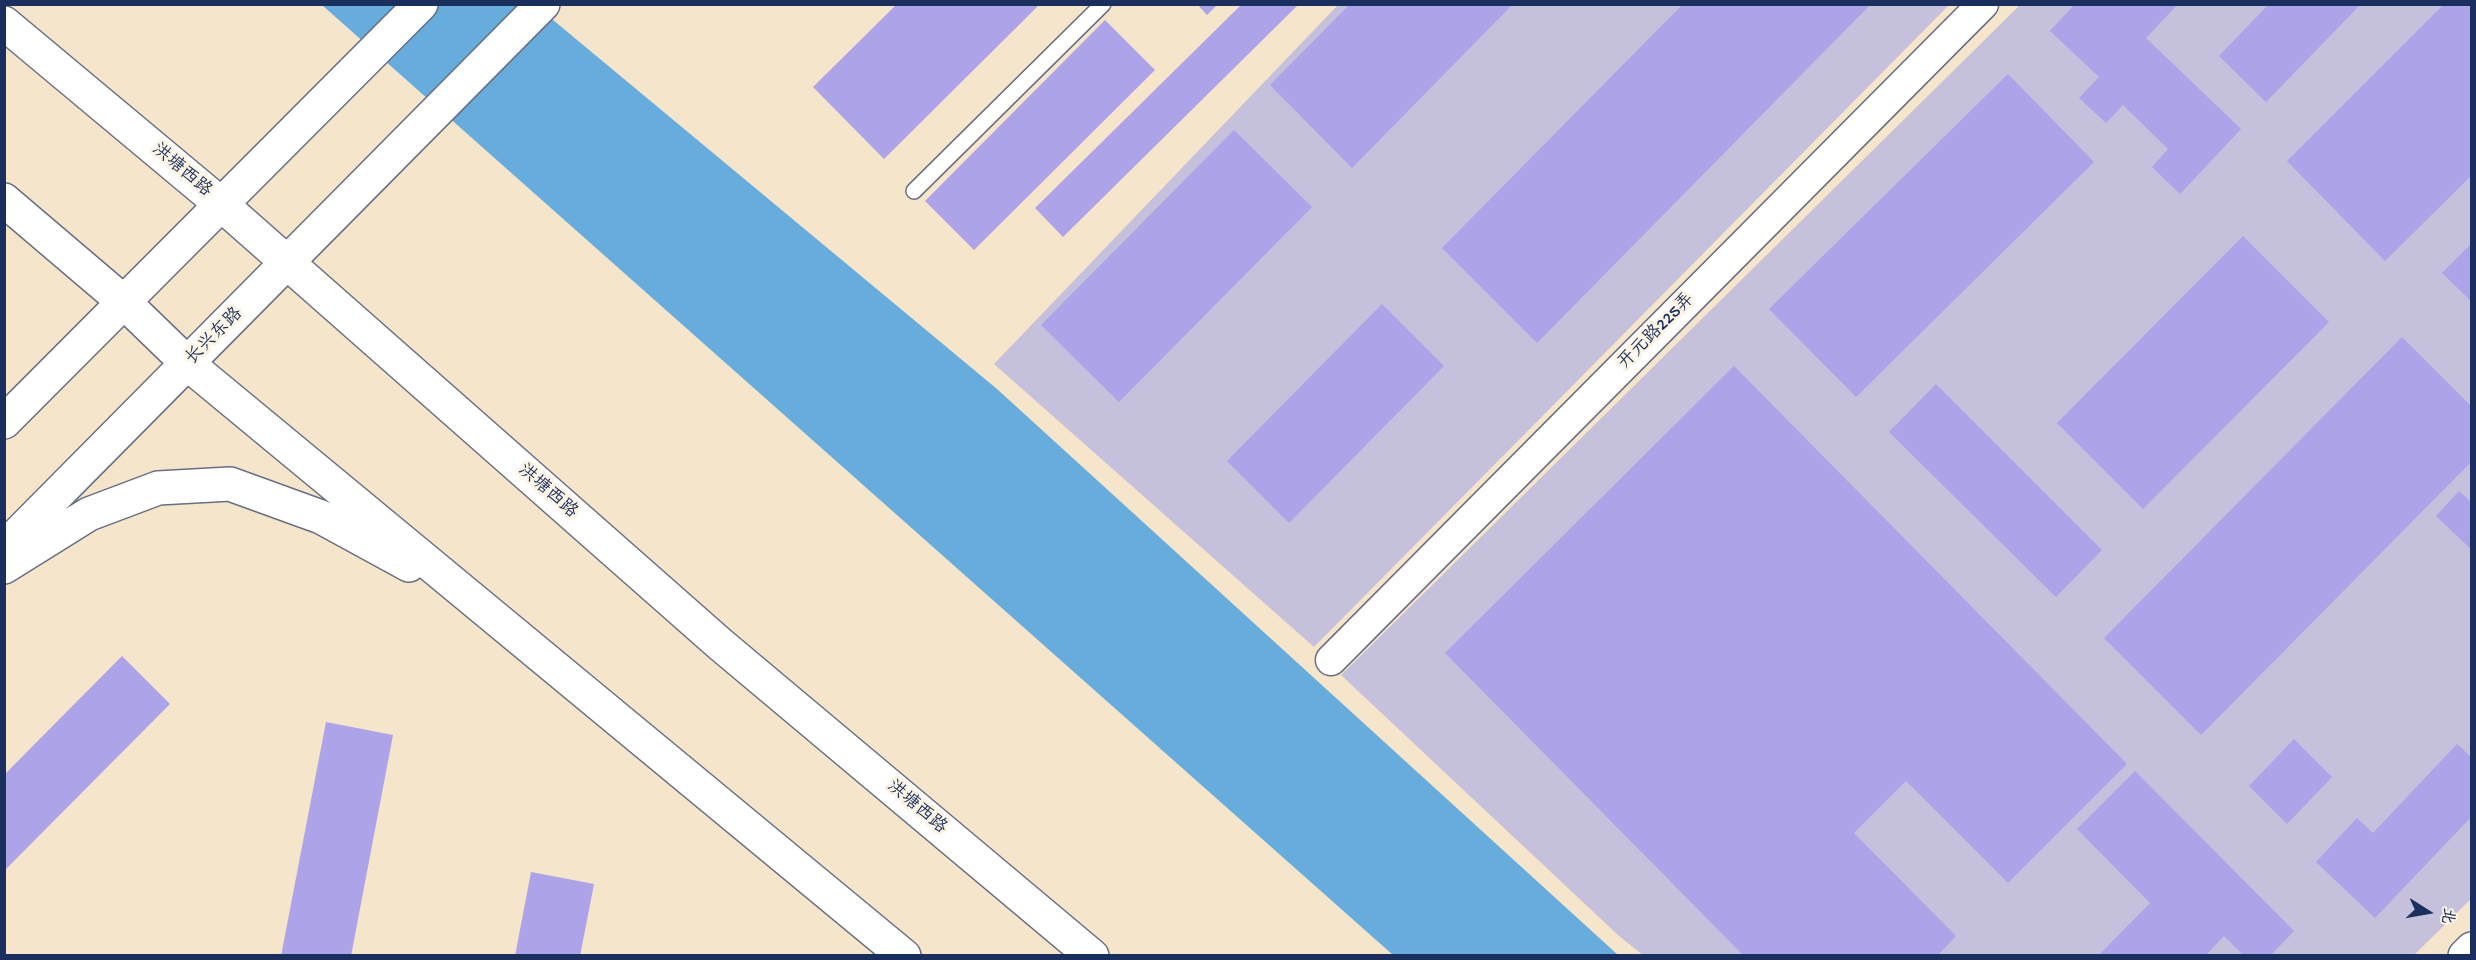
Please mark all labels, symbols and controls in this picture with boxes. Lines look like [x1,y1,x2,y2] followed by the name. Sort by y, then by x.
[146,140,216,202] street label: 洪塘西路
[1614,289,1700,375] street label: 开元路225弄
[182,304,248,370] street label: 长兴东路
[513,460,581,524] street label: 洪塘西路
[881,777,951,839] street label: 洪塘西路
[2398,882,2458,942] north arrow
[2435,906,2457,925] text: 北

